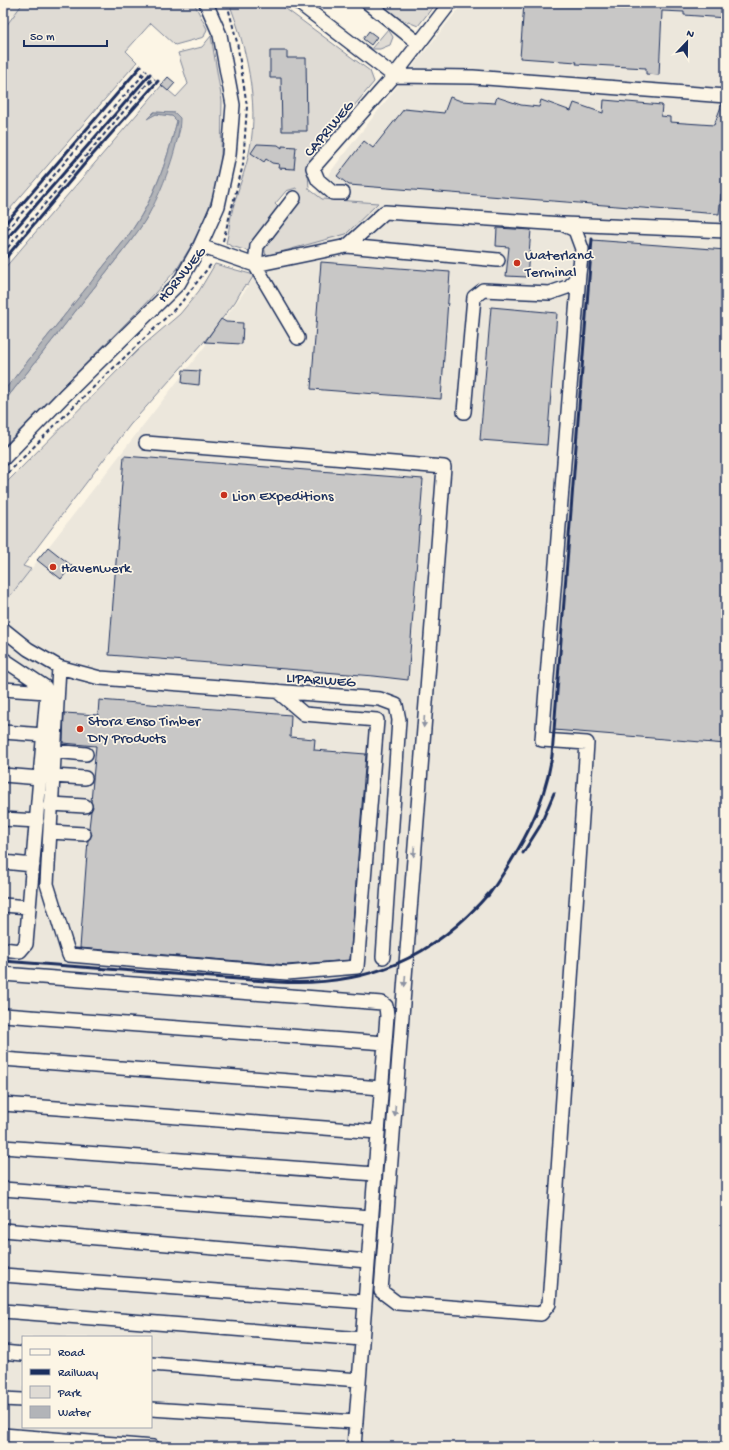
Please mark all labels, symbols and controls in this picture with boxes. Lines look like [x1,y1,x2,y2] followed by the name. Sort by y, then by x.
[24,22,107,48] scale bar
[667,22,707,62] north arrow
[684,28,696,41] text: N
[30,31,55,45] text: 50 m
[301,97,359,161] street label: CAPRIWEG
[155,243,211,307] street label: HORNWEG
[524,247,594,282] place label: Waterland Terminal
[512,258,522,268] marker: Waterland Terminal
[232,488,334,506] place label: Lion Expeditions
[219,490,229,500] marker: Lion Expeditions
[61,560,132,578] place label: Havenwerk
[48,562,58,572] marker: Havenwerk
[286,670,357,692] street label: LIPARIWEG
[87,713,202,748] place label: Stora Enso Timber DIY Products
[421,716,428,728] one-way arrow
[75,724,85,734] marker: Stora Enso Timber DIY Products
[411,845,418,857] one-way arrow
[401,975,408,987] one-way arrow
[391,1105,398,1117] one-way arrow
[22,1336,152,1428] legend
[58,1347,85,1361] text: Road
[58,1367,98,1381] text: Railway
[57,1387,83,1401] text: Park
[58,1407,92,1421] text: Water

